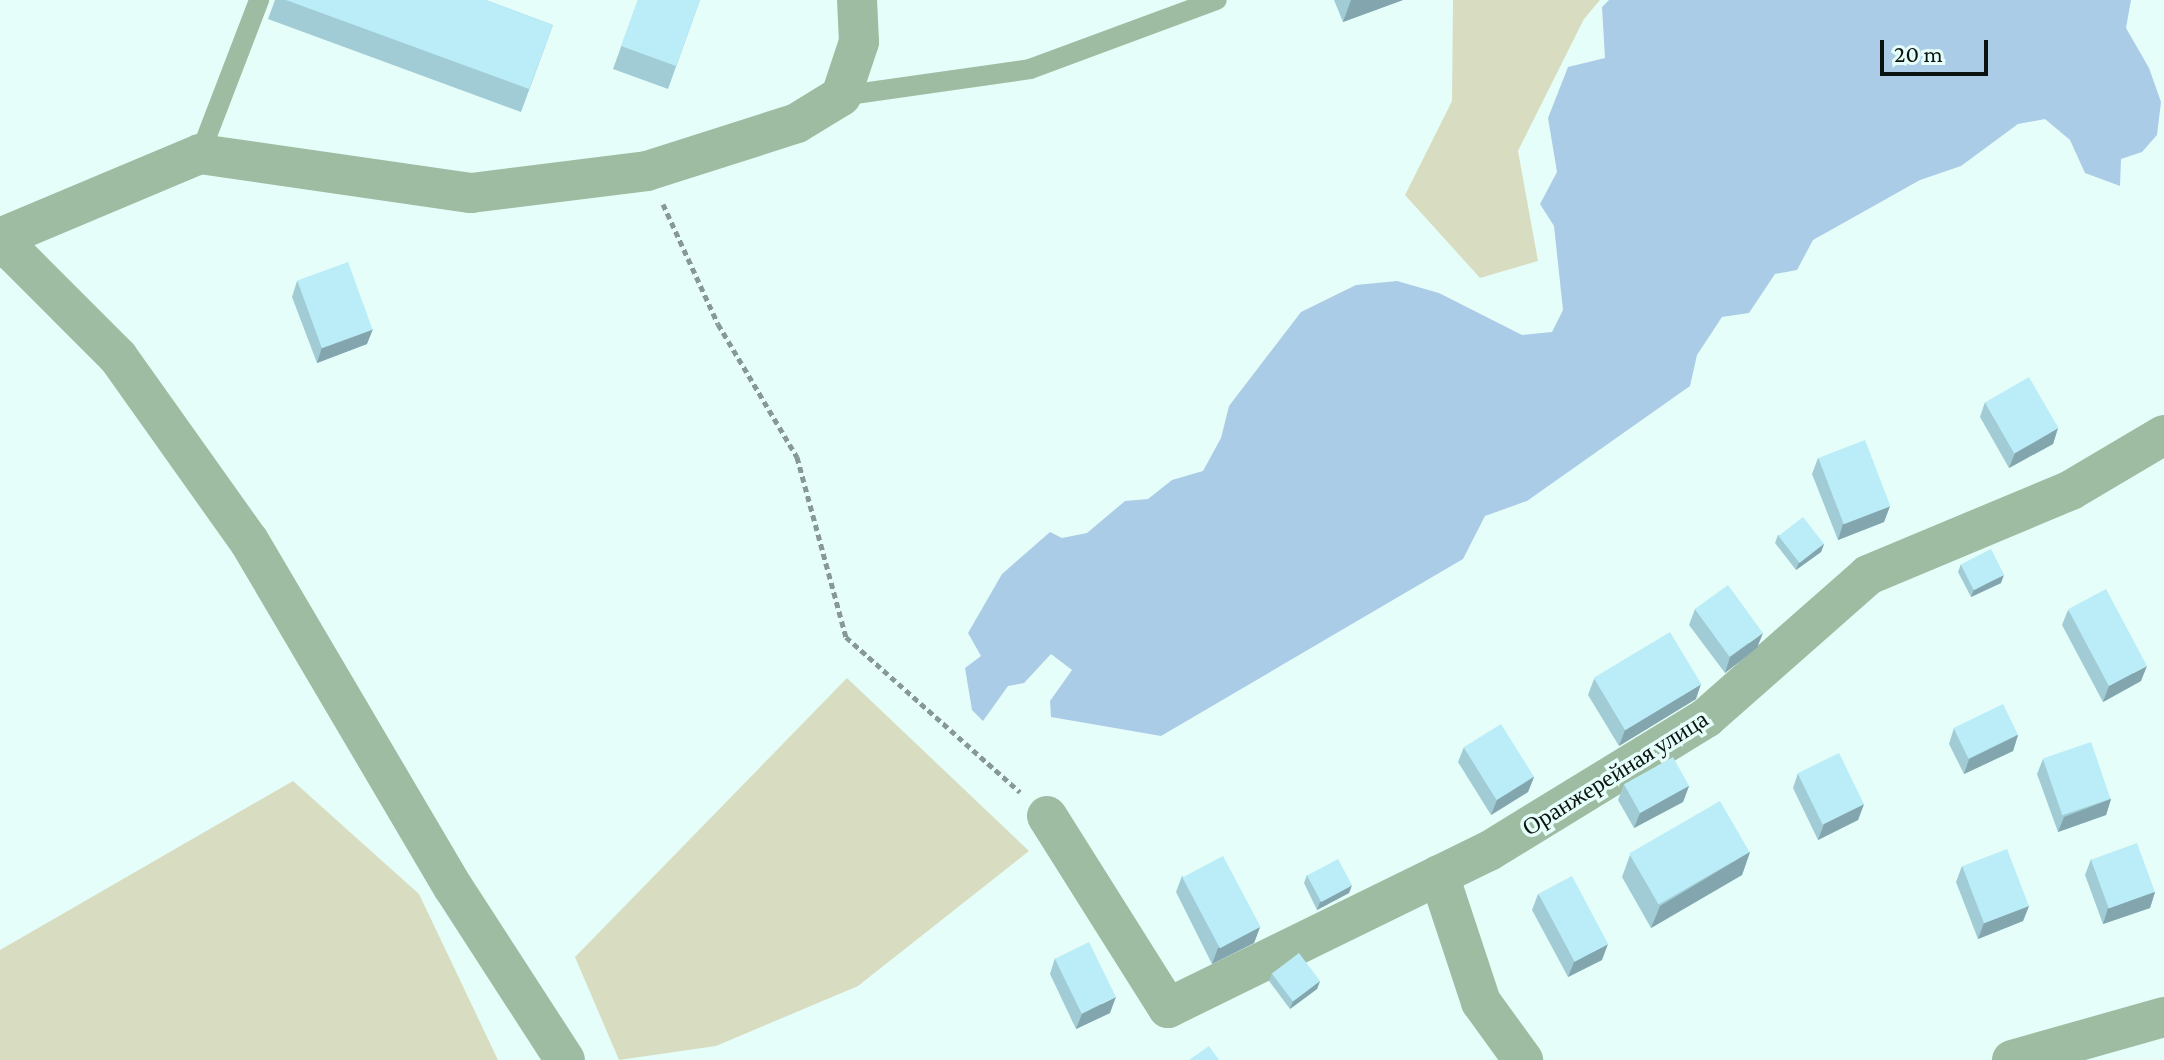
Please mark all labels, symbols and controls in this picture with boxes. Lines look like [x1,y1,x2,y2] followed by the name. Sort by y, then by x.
[1884,24,1992,74] scale bar
[1894,40,1943,67] text: 20 m
[1517,704,1713,842] street label: Оранжерейная улица

